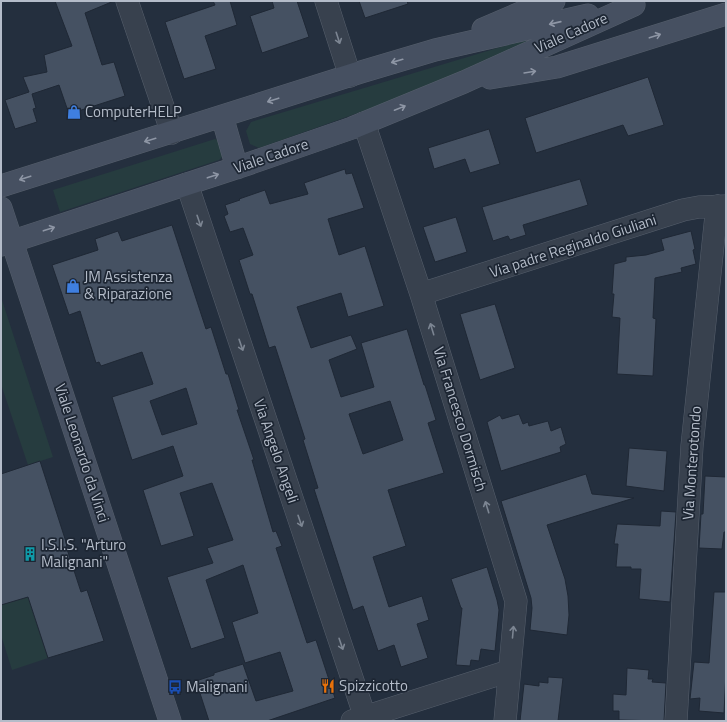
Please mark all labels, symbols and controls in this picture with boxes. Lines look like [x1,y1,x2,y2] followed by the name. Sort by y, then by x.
[530,6,611,59] street label: Viale Cadore
[549,19,562,27] one-way arrow
[335,31,342,44] one-way arrow
[648,32,661,39] one-way arrow
[391,58,404,65] one-way arrow
[523,68,536,76] one-way arrow
[267,97,280,104] one-way arrow
[85,100,182,123] place label: ComputerHELP
[66,104,82,120] shop icon: ComputerHELP
[393,104,405,111] one-way arrow
[230,132,311,179] street label: Viale Cadore
[143,137,156,144] one-way arrow
[207,171,219,179] one-way arrow
[19,175,32,182] one-way arrow
[487,208,659,283] street label: Via padre Reginaldo Giuliani
[196,215,203,228] one-way arrow
[43,224,55,232] one-way arrow
[84,265,173,305] place label: JM Assistenza & Riparazione
[65,278,81,294] shop icon: JM Assistenza & Riparazione
[428,323,435,336] one-way arrow
[237,338,245,350] one-way arrow
[428,344,493,494] street label: Via Francesco Dormisch
[49,380,116,525] street label: Viale Leonardo da Vinci
[248,396,305,506] street label: Via Angelo Angeli
[676,405,707,521] street label: Via Monterotondo
[483,500,490,513] one-way arrow
[296,515,304,527] one-way arrow
[41,533,126,573] place label: I.S.I.S. "Arturo Malignani"
[22,546,38,562] building icon: I.S.I.S. "Arturo Malignani"
[509,626,517,639] one-way arrow
[338,638,345,651] one-way arrow
[339,674,408,697] place label: Spizzicotto
[186,675,248,698] place label: Malignani
[320,678,336,694] restaurant icon: Spizzicotto
[167,679,183,695] bus stop icon: Malignani

